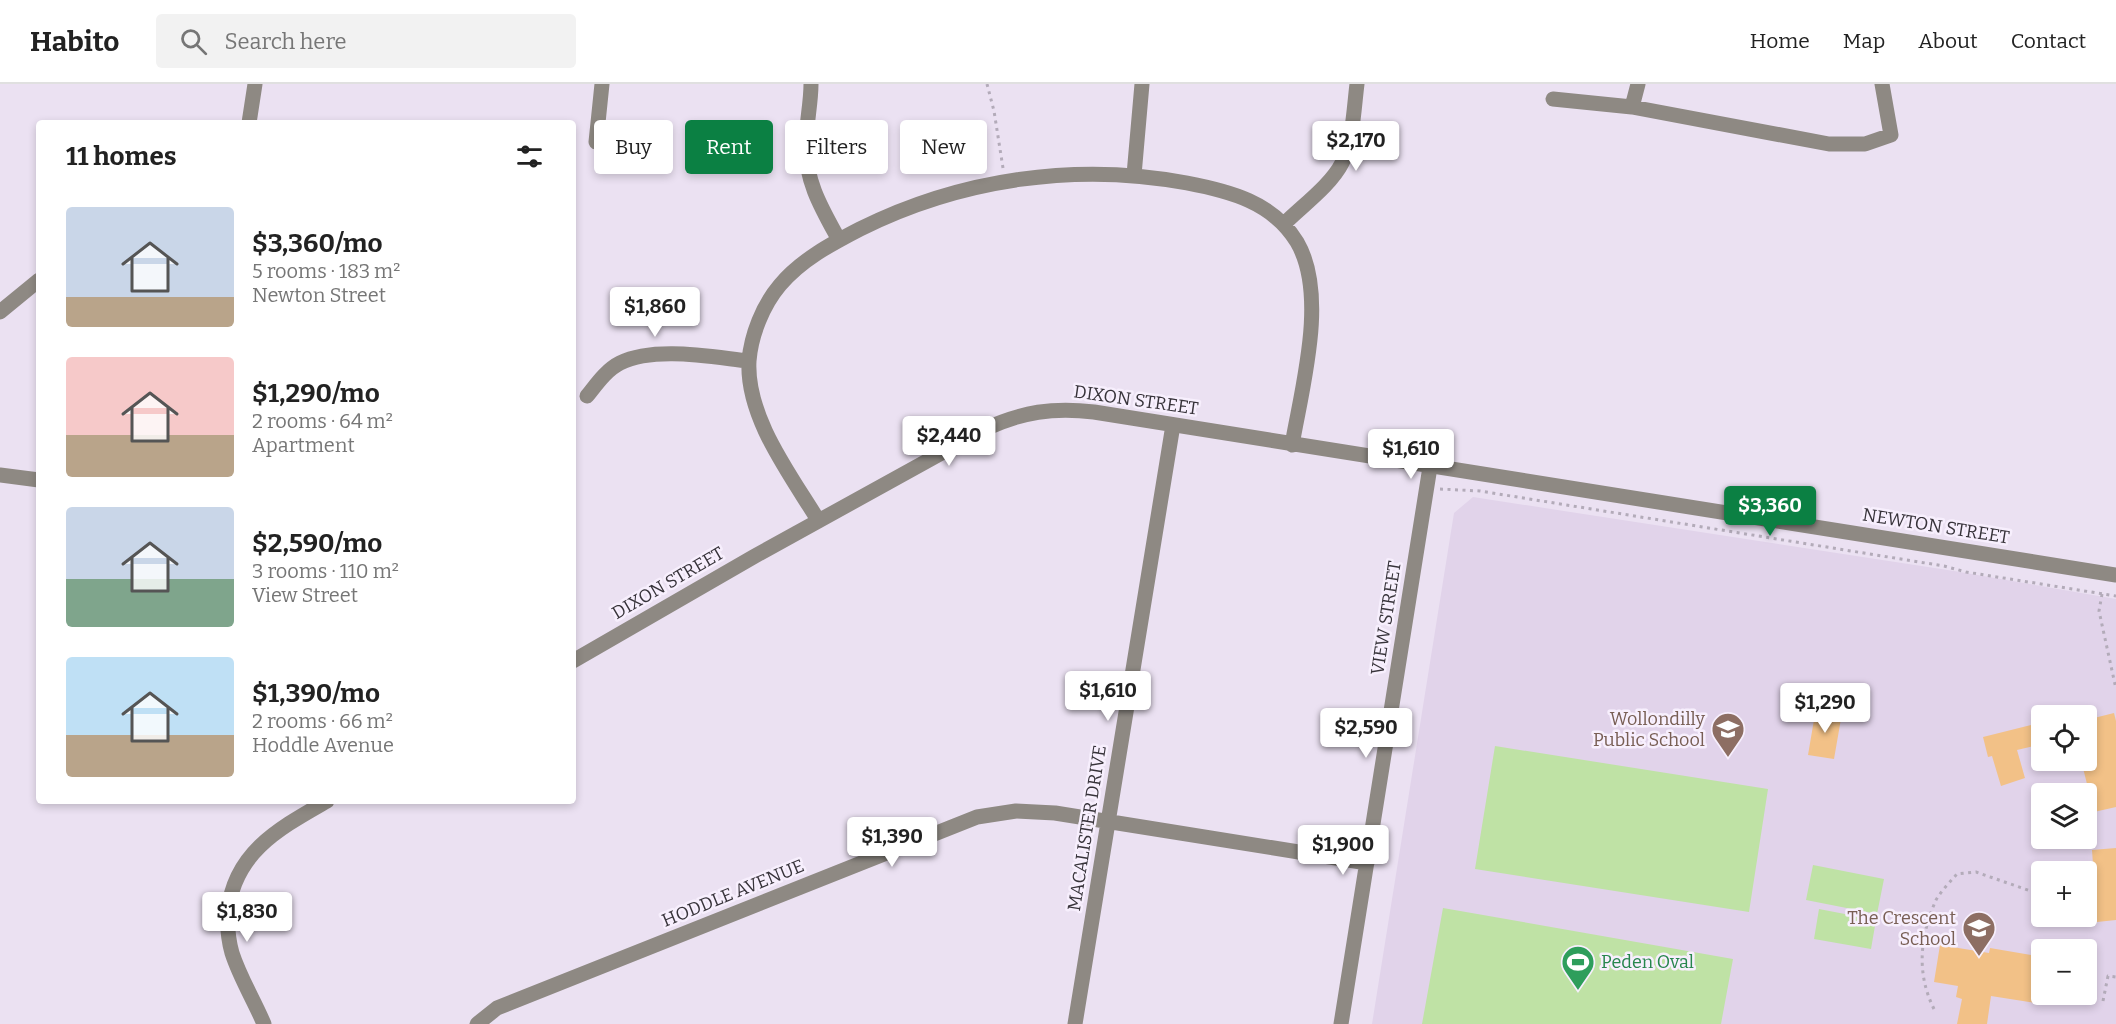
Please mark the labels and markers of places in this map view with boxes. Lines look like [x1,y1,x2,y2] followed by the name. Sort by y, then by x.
[1307,121,1405,172] pin: $2,170
[606,287,704,338] pin: $1,860
[900,416,998,467] pin: $2,440
[1362,429,1460,480] pin: $1,610
[1721,486,1819,537] pin: $3,360
[1059,671,1157,722] pin: $1,610
[1776,683,1874,734] pin: $1,290
[1317,708,1415,759] pin: $2,590
[1593,708,1705,751] place label: Wollondilly Public School
[1710,711,1746,758] school or university icon: Wollondilly Public School
[843,817,941,868] pin: $1,390
[1294,825,1392,876] pin: $1,900
[198,892,296,943] pin: $1,830
[1847,907,1956,950] place label: The Crescent School
[1961,910,1997,957] school or university icon: The Crescent School
[1560,944,1596,991] sports icon: Peden Oval
[1601,951,1694,973] place label: Peden Oval

